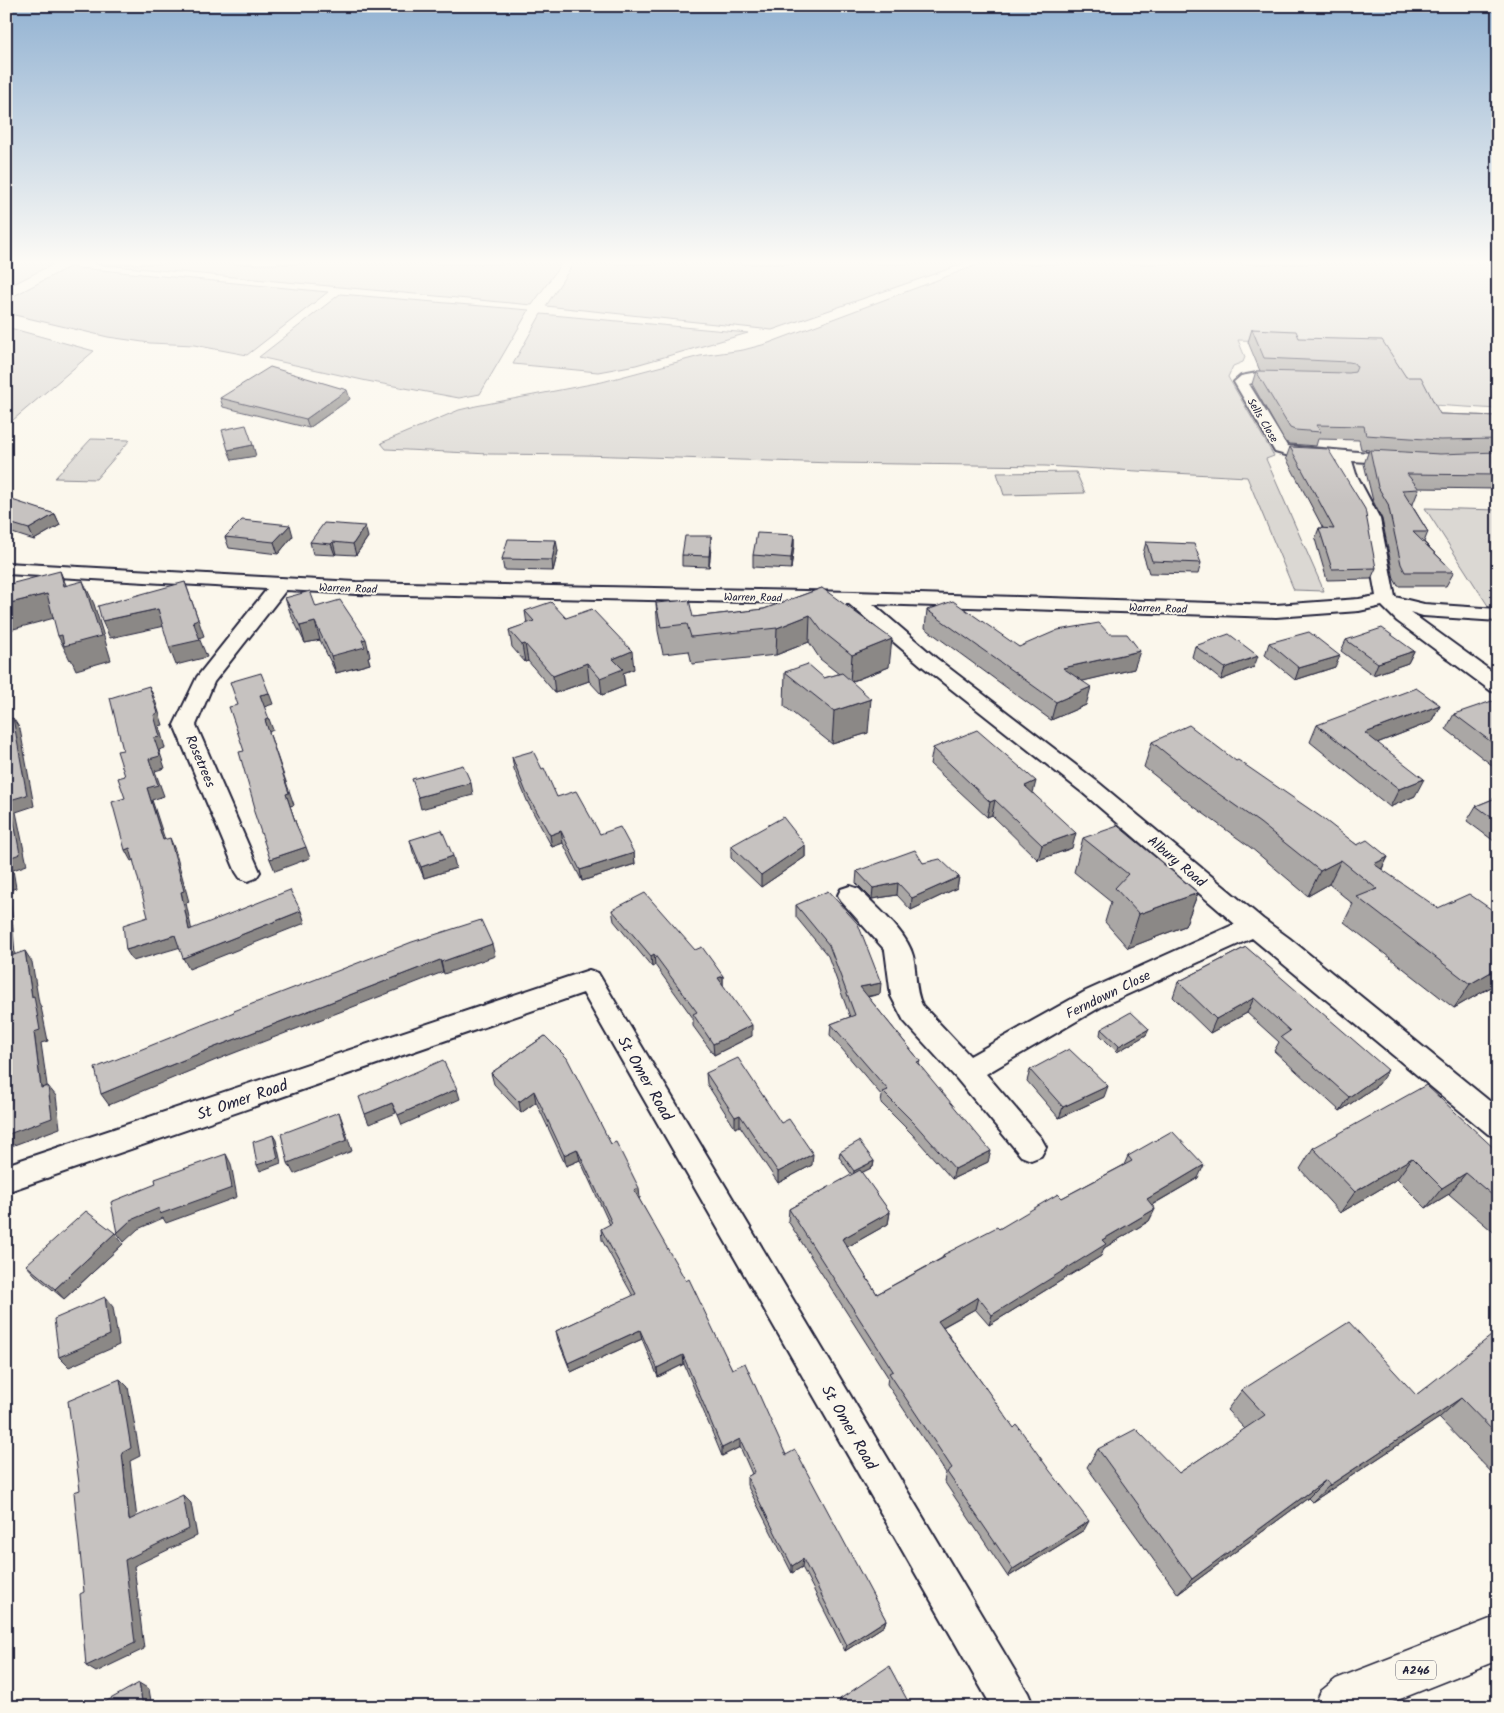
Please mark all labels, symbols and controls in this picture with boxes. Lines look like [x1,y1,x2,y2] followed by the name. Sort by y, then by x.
[1242,395,1283,446] street label: Sells Close
[319,579,378,599] street label: Warren Road
[724,588,783,608] street label: Warren Road
[1129,599,1188,619] street label: Warren Road
[179,732,221,791] street label: Rosetrees
[1142,831,1211,894] street label: Albury Road
[1062,965,1155,1025] street label: Ferndown Close
[610,1032,680,1127] street label: St Omer Road
[194,1073,292,1128] street label: St Omer Road
[814,1381,884,1476] street label: St Omer Road
[1396,1660,1436,1680] road number: A246

